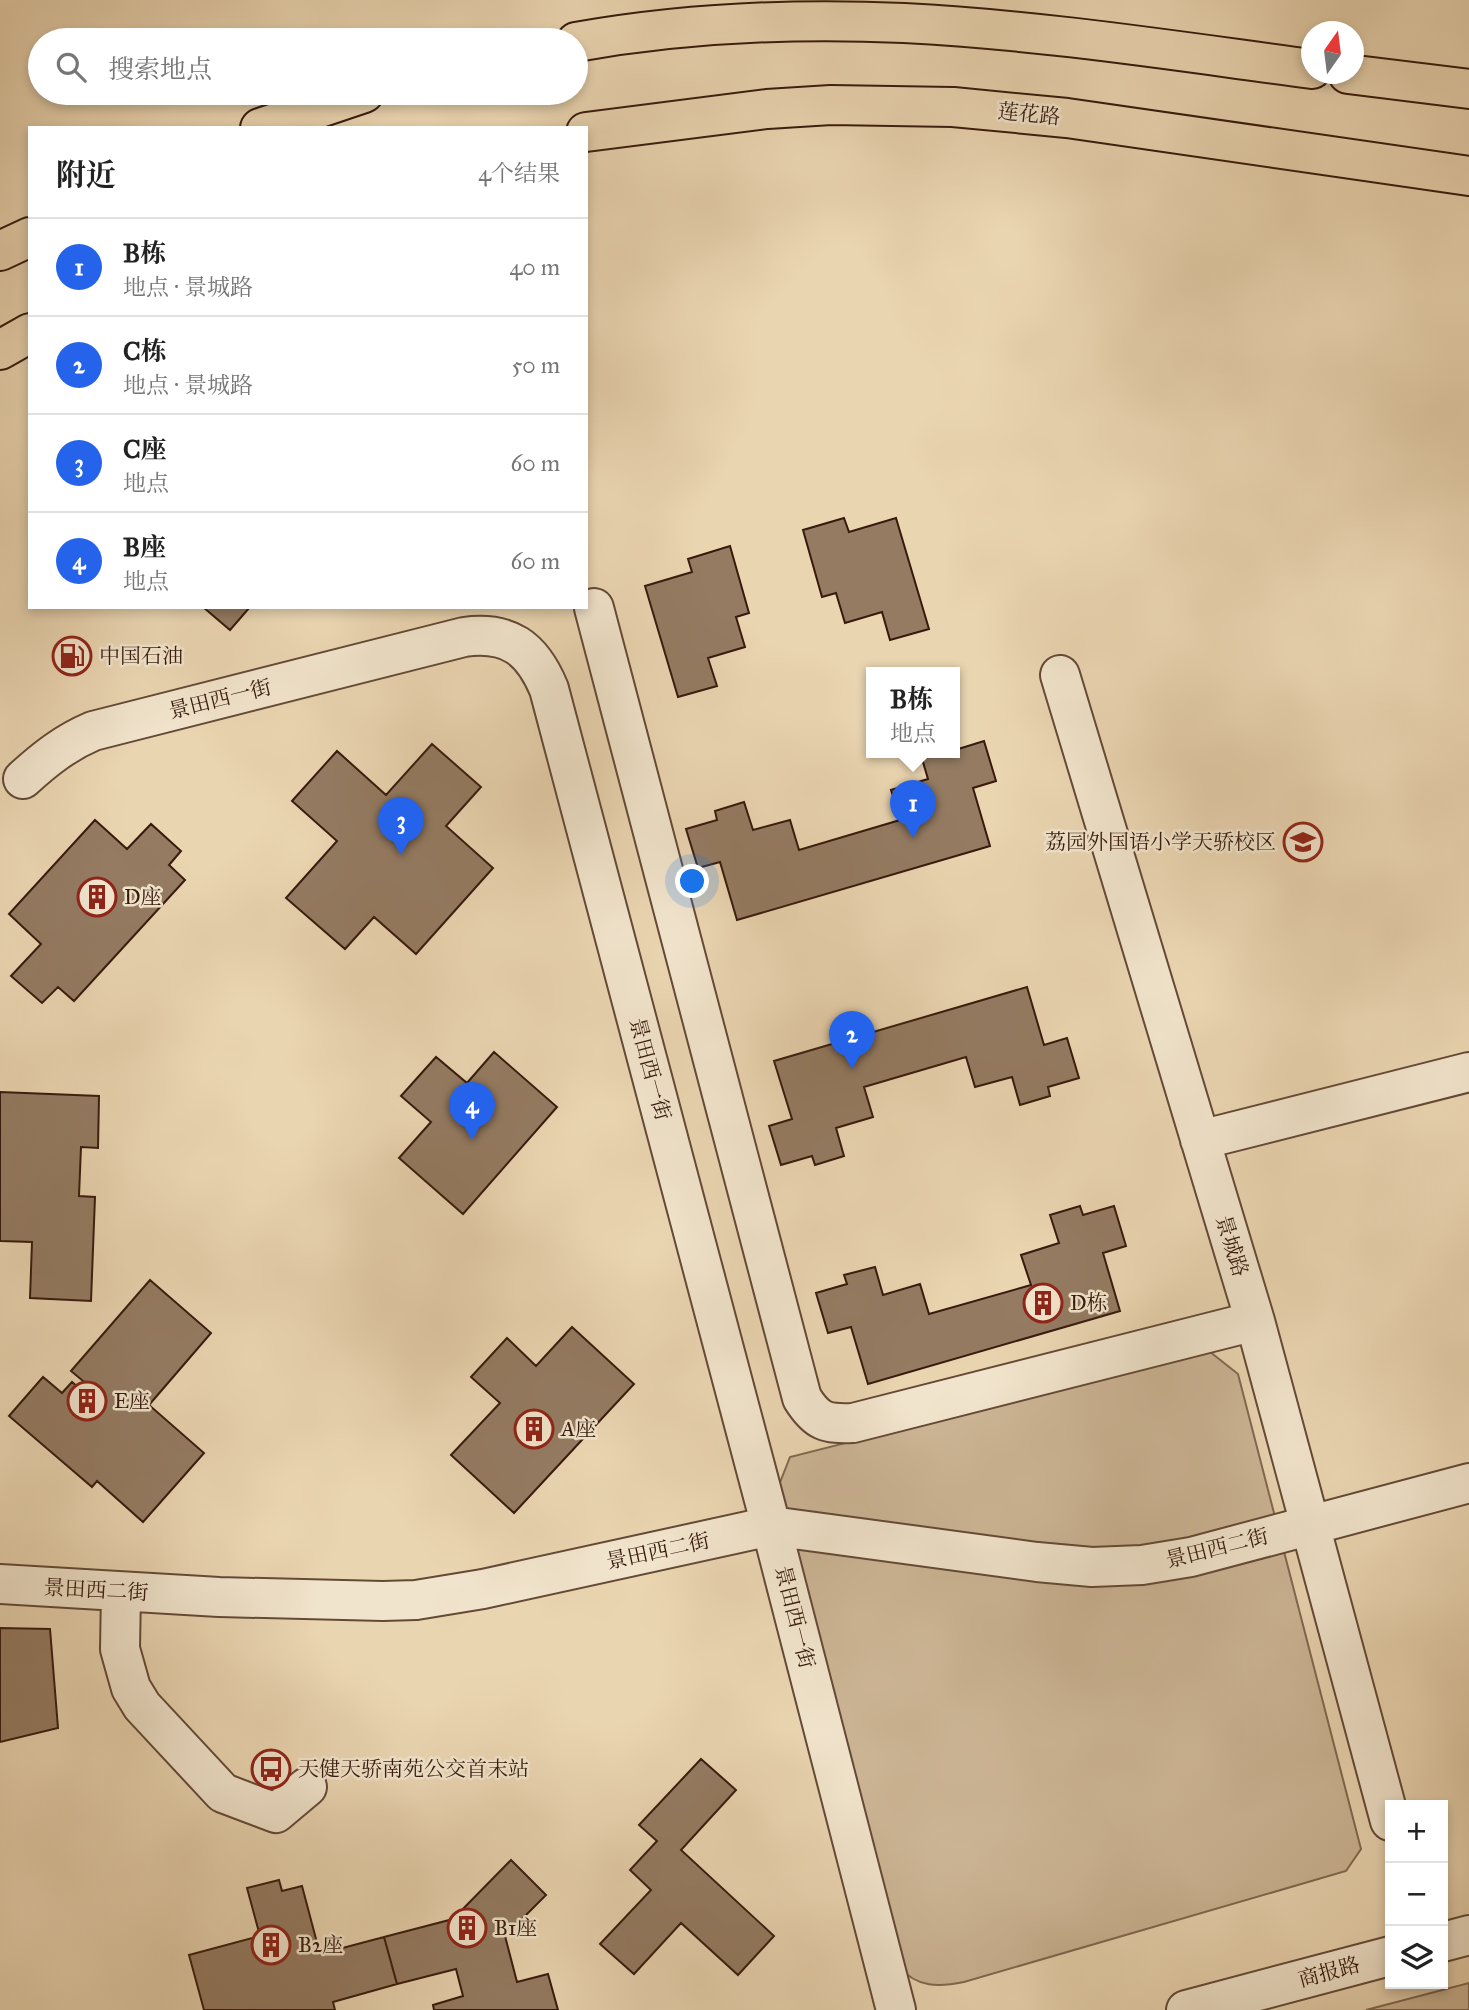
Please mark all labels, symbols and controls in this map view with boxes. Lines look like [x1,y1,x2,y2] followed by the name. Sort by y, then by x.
[1301,21,1364,84] north arrow
[28,28,588,105] search box
[52,48,90,86] icon: search
[108,53,212,85] text: 搜索地点
[996,98,1062,130] street label: 莲花路
[56,157,116,193] text: 附近
[478,159,560,187] text: 4个结果
[123,237,166,269] text: B栋
[74,253,84,281] text: 1
[510,253,560,281] text: 40 m
[123,273,253,301] text: 地点 · 景城路
[123,335,167,367] text: C栋
[73,351,85,379] text: 2
[512,351,560,379] text: 50 m
[123,371,253,399] text: 地点 · 景城路
[123,433,167,465] text: C座
[74,449,84,477] text: 3
[511,449,560,477] text: 60 m
[123,469,169,497] text: 地点
[123,531,166,563] text: B座
[73,547,85,575] text: 4
[511,547,560,575] text: 60 m
[123,567,169,595] text: 地点
[51,635,93,677] fuel station icon: 中国石油
[99,643,183,669] place label: 中国石油
[866,667,960,758] popup
[166,674,274,724] street label: 景田西一街
[890,683,933,715] text: B栋
[890,719,936,747] text: 地点
[890,780,936,838] pin: 1
[378,797,424,855] pin: 3
[1282,821,1324,863] school or university icon: 荔园外国语小学天骄校区
[1045,829,1276,855] place label: 荔园外国语小学天骄校区
[675,864,709,898] your location
[76,876,118,918] building icon: D座
[124,884,162,910] place label: D座
[829,1011,875,1069] pin: 2
[624,1015,676,1123] street label: 景田西一街
[449,1082,495,1140] pin: 4
[1210,1212,1254,1280] street label: 景城路
[1022,1282,1064,1324] building icon: D栋
[1070,1290,1108,1316] place label: D栋
[66,1380,108,1422] building icon: E座
[114,1388,150,1414] place label: E座
[513,1408,555,1450] building icon: A座
[560,1416,596,1442] place label: A座
[1163,1523,1271,1573] street label: 景田西二街
[604,1527,712,1575] street label: 景田西二街
[770,1563,820,1671] street label: 景田西一街
[43,1574,149,1606] street label: 景田西二街
[250,1748,292,1790] bus stop icon: 天健天骄南苑公交首末站
[298,1756,529,1782] place label: 天健天骄南苑公交首末站
[1385,1800,1448,1989] map controls
[1385,1800,1448,1863] button: +
[1385,1863,1448,1926] button: −
[446,1907,488,1949] building icon: B1座
[494,1915,537,1941] place label: B1座
[250,1924,292,1966] building icon: B2座
[1385,1926,1448,1989] button: layers
[298,1932,343,1958] place label: B2座
[1295,1951,1363,1993] street label: 商报路

